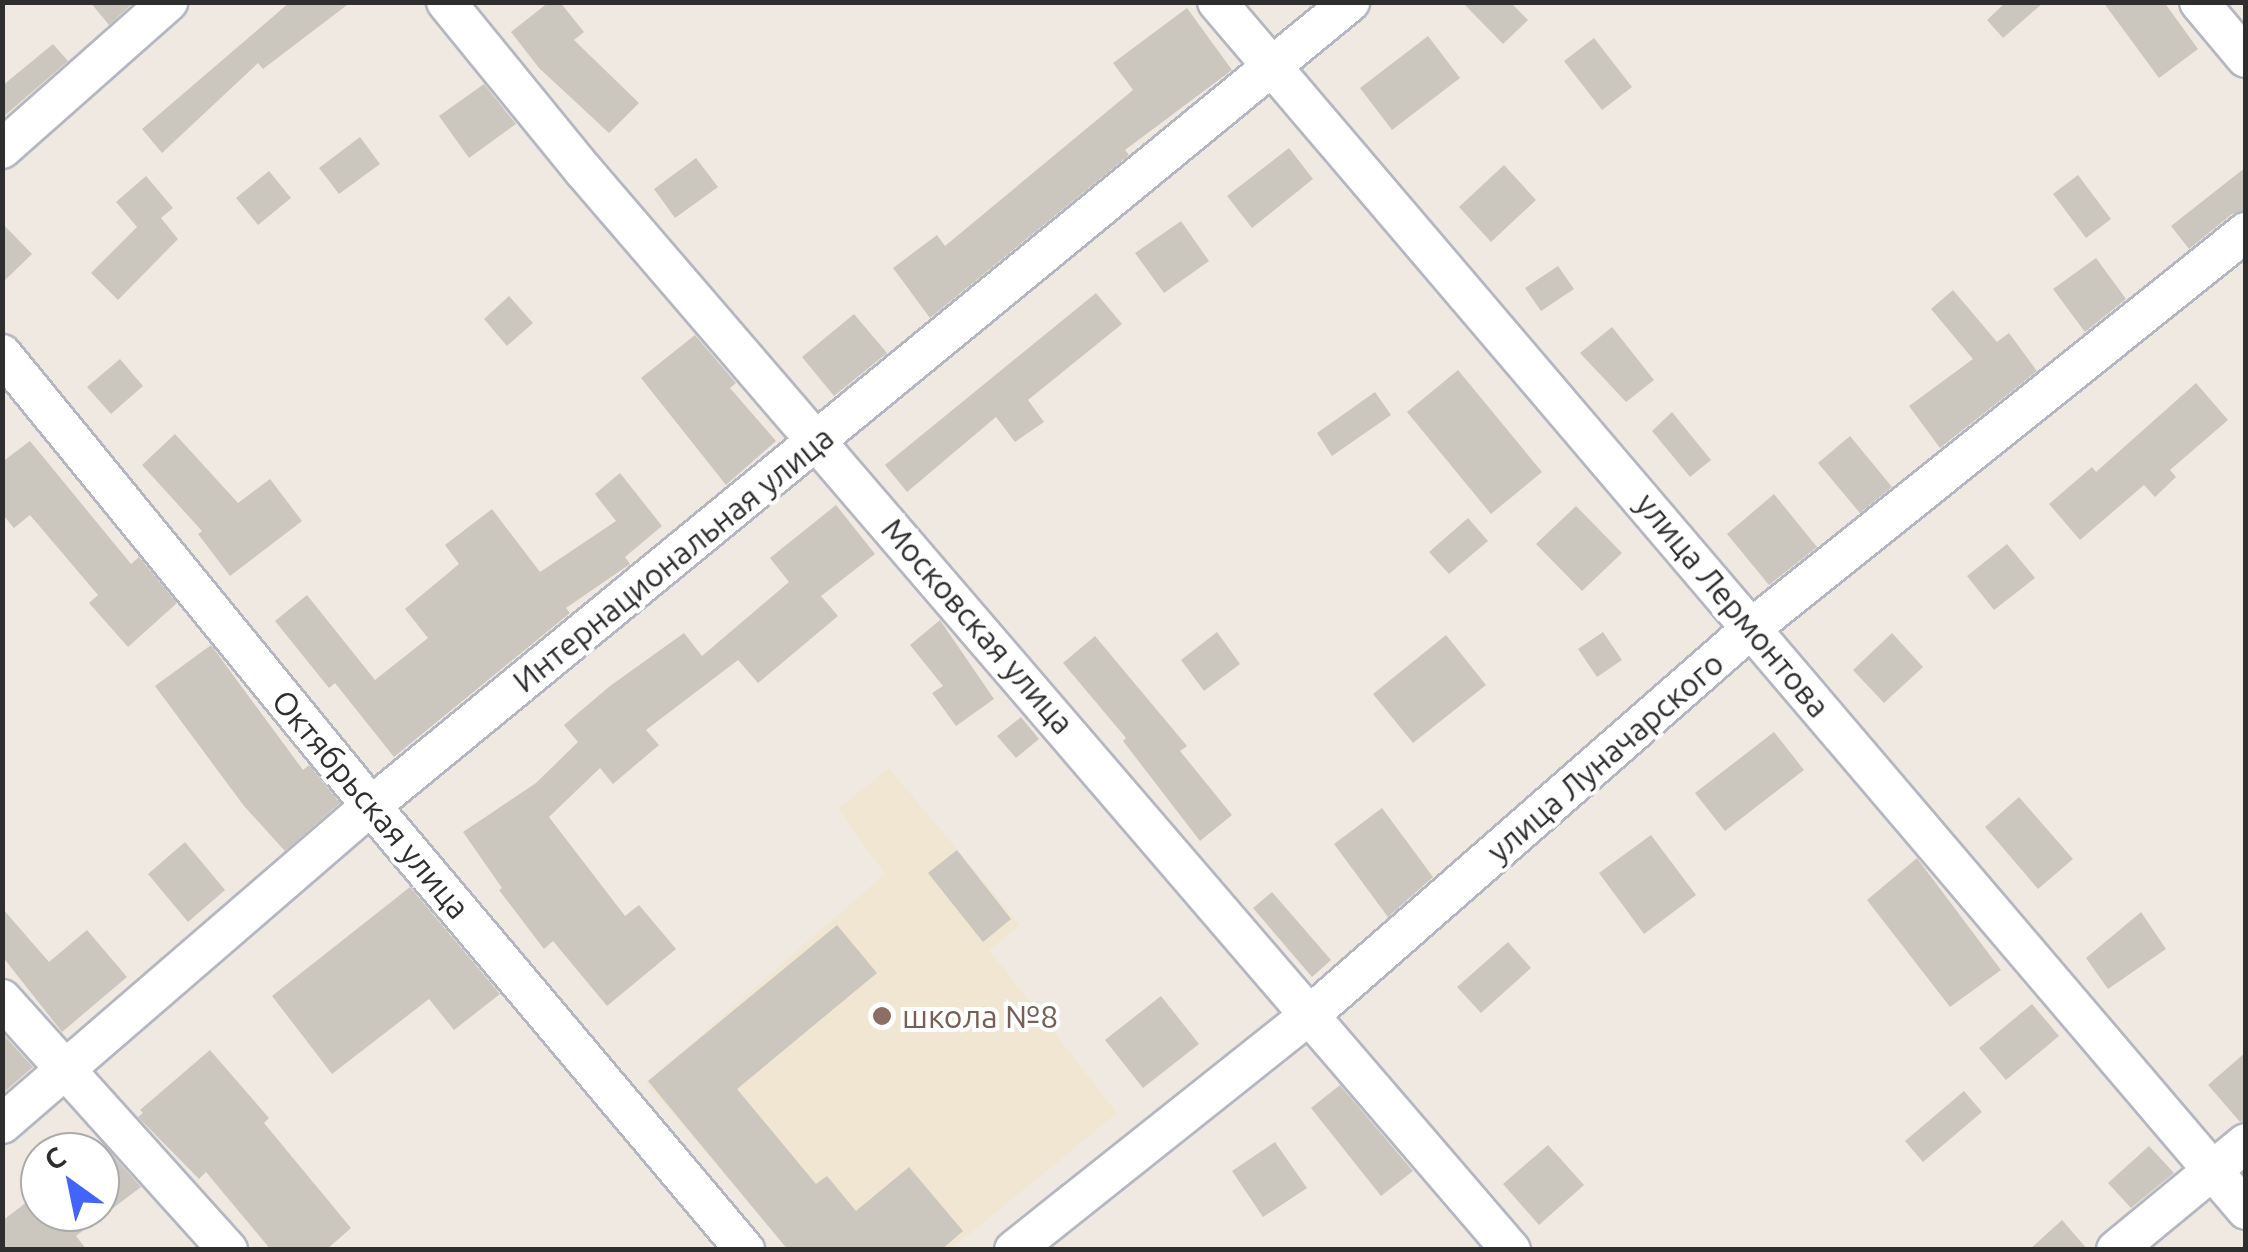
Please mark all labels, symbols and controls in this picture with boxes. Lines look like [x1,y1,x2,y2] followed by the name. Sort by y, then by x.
[505,418,841,700] street label: Интернациональная улица
[1628,485,1838,725] street label: улица Лермонтова
[874,510,1082,742] street label: Московская улица
[1479,644,1731,870] street label: улица Луначарского
[264,682,478,926] street label: Октябрьская улица
[902,997,1058,1035] place label: школа №8
[871,1005,893,1027] marker: школа №8
[20,1132,120,1232] north arrow
[39,1140,70,1176] text: С

